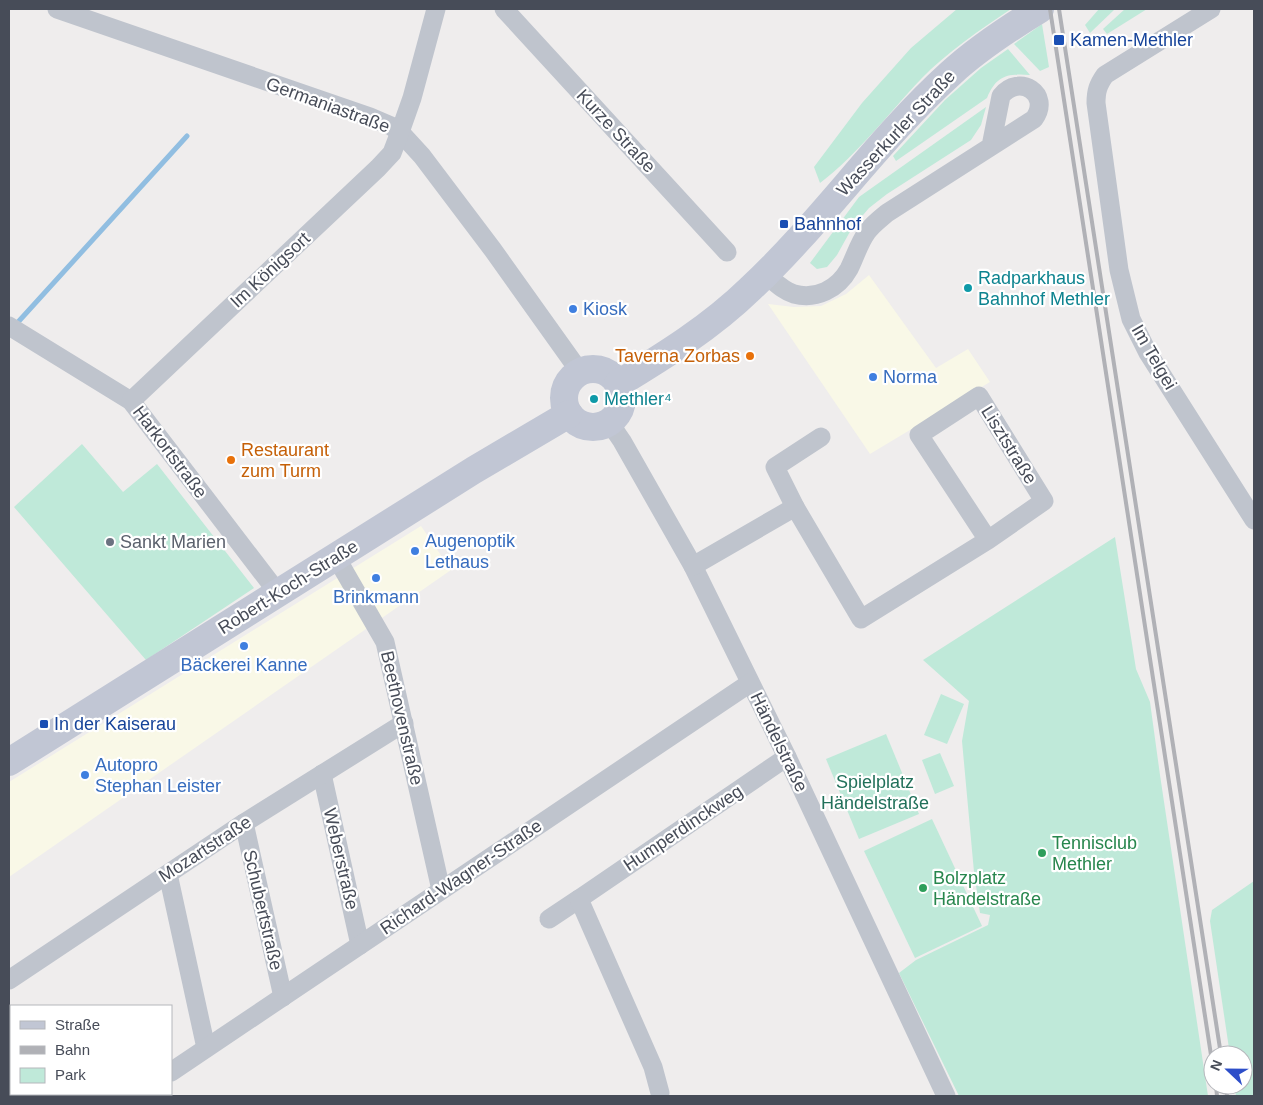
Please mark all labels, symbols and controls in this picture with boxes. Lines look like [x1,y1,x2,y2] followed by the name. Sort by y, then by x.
[1070,30,1193,50] place label: Kamen-Methler
[1052,33,1066,47] marker: Kamen-Methler
[833,66,959,200] street label: Wasserkurler Straße
[263,73,393,137] street label: Germaniastraße
[573,85,659,177] street label: Kurze Straße
[794,214,862,234] place label: Bahnhof
[778,218,790,230] marker: Bahnhof
[226,228,314,312] street label: Im Königsort
[978,268,1110,309] place label: Radparkhaus Bahnhof Methler
[962,282,974,294] marker: Radparkhaus Bahnhof Methler
[583,299,628,319] place label: Kiosk
[567,303,579,315] marker: Kiosk
[1127,321,1181,393] street label: Im Telgei
[615,346,740,366] place label: Taverna Zorbas
[744,350,756,362] marker: Taverna Zorbas
[883,367,938,387] place label: Norma
[867,371,879,383] marker: Norma
[604,389,672,409] place label: Methler⁴
[588,393,600,405] marker: Methler⁴
[129,402,211,502] street label: Harkortstraße
[977,402,1041,488] street label: Lisztstraße
[241,440,329,481] place label: Restaurant zum Turm
[225,454,237,466] marker: Restaurant zum Turm
[425,531,516,572] place label: Augenoptik Lethaus
[120,532,226,552] place label: Sankt Marien
[104,536,116,548] marker: Sankt Marien
[214,536,362,638] street label: Robert-Koch-Straße
[409,545,421,557] marker: Augenoptik Lethaus
[370,572,382,584] marker: Brinkmann
[333,587,419,607] place label: Brinkmann
[238,640,250,652] marker: Bäckerei Kanne
[377,649,427,787] street label: Beethovenstraße
[180,655,308,675] place label: Bäckerei Kanne
[746,689,812,795] street label: Händelstraße
[54,714,176,734] place label: In der Kaiserau
[38,718,50,730] marker: In der Kaiserau
[95,755,221,796] place label: Autopro Stephan Leister
[79,769,91,781] marker: Autopro Stephan Leister
[821,772,929,813] park label: Spielplatz Händelstraße
[620,781,746,875] street label: Humperdinckweg
[320,806,362,912] street label: Weberstraße
[155,812,255,886] street label: Mozartstraße
[376,815,546,939] street label: Richard-Wagner-Straße
[1052,833,1137,874] place label: Tennisclub Methler
[1036,847,1048,859] marker: Tennisclub Methler
[239,848,287,972] street label: Schubertstraße
[933,868,1041,909] place label: Bolzplatz Händelstraße
[917,882,929,894] marker: Bolzplatz Händelstraße
[10,1005,172,1095] legend
[55,1016,100,1033] text: Straße
[55,1041,90,1058] text: Bahn
[1203,1045,1253,1095] north arrow
[1207,1057,1225,1073] text: N
[55,1066,86,1083] text: Park

